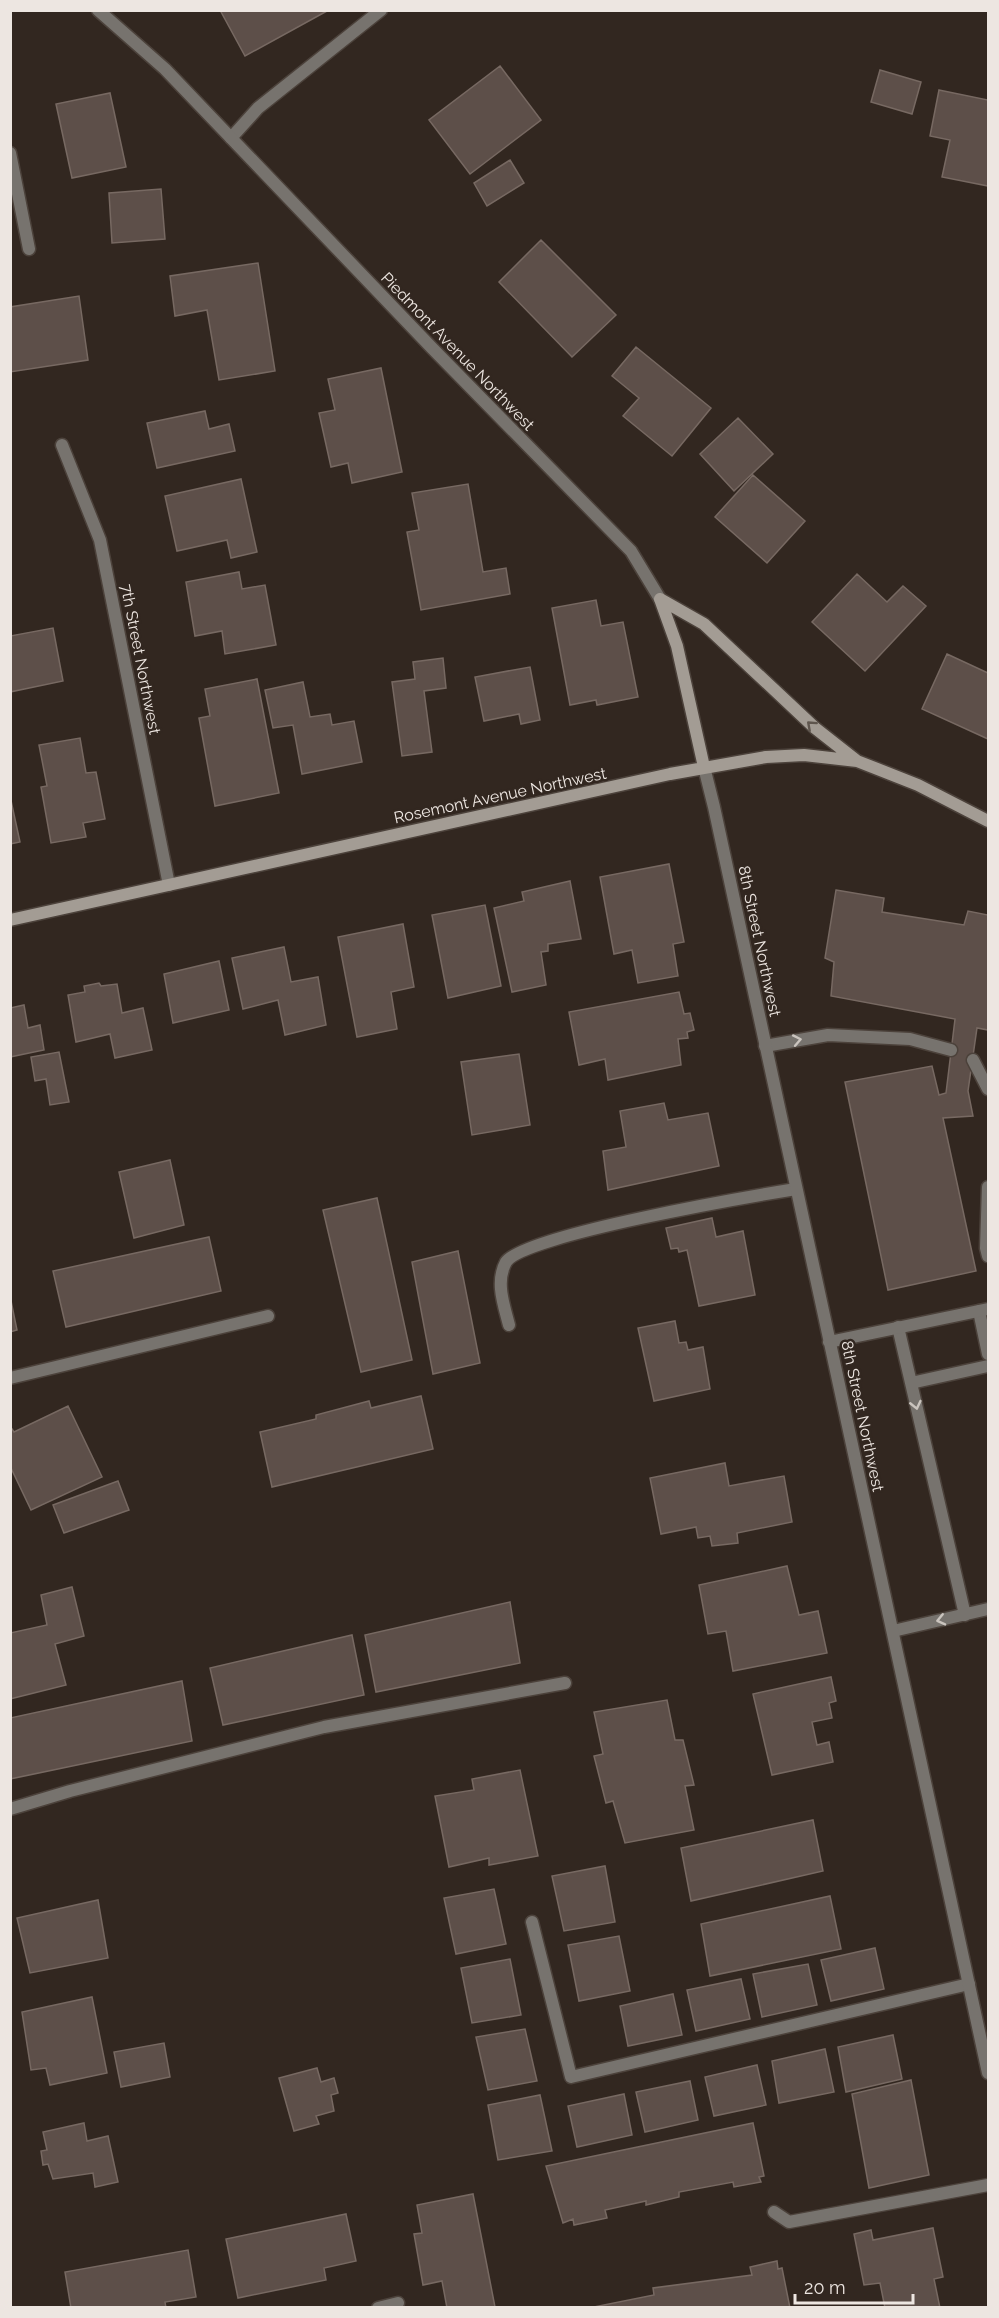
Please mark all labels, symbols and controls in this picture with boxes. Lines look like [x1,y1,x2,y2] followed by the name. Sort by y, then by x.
[377,268,539,435] street label: Piedmont Avenue Northwest
[117,582,165,737] street label: 7th Street Northwest
[808,721,818,732] one-way arrow
[392,764,609,827] street label: Rosemont Avenue Northwest
[734,864,785,1019] street label: 8th Street Northwest
[791,1034,801,1047] one-way arrow
[837,1339,888,1494] street label: 8th Street Northwest
[909,1400,922,1410] one-way arrow
[936,1613,946,1626] one-way arrow
[795,2267,914,2305] scale bar
[804,2277,846,2298] text: 20 m

